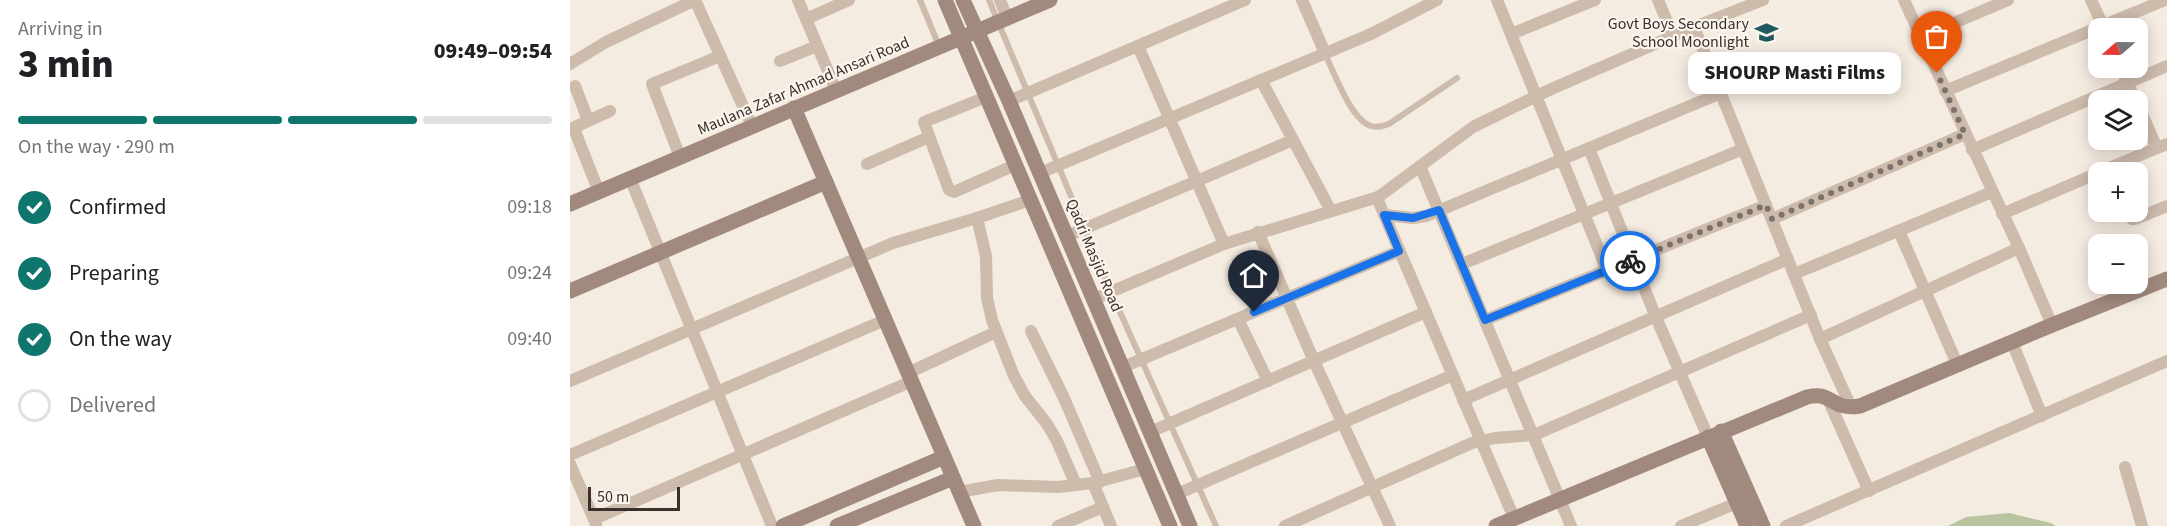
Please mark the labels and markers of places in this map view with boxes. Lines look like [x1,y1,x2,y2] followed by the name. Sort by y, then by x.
[1911,11,1962,73] pin
[1608,13,1750,53] place label: Govt Boys Secondary School Moonlight
[1754,19,1780,45] school or university icon: Govt Boys Secondary School Moonlight
[1688,52,1901,94] callout: SHOURP Masti Films
[1228,250,1279,312] pin

